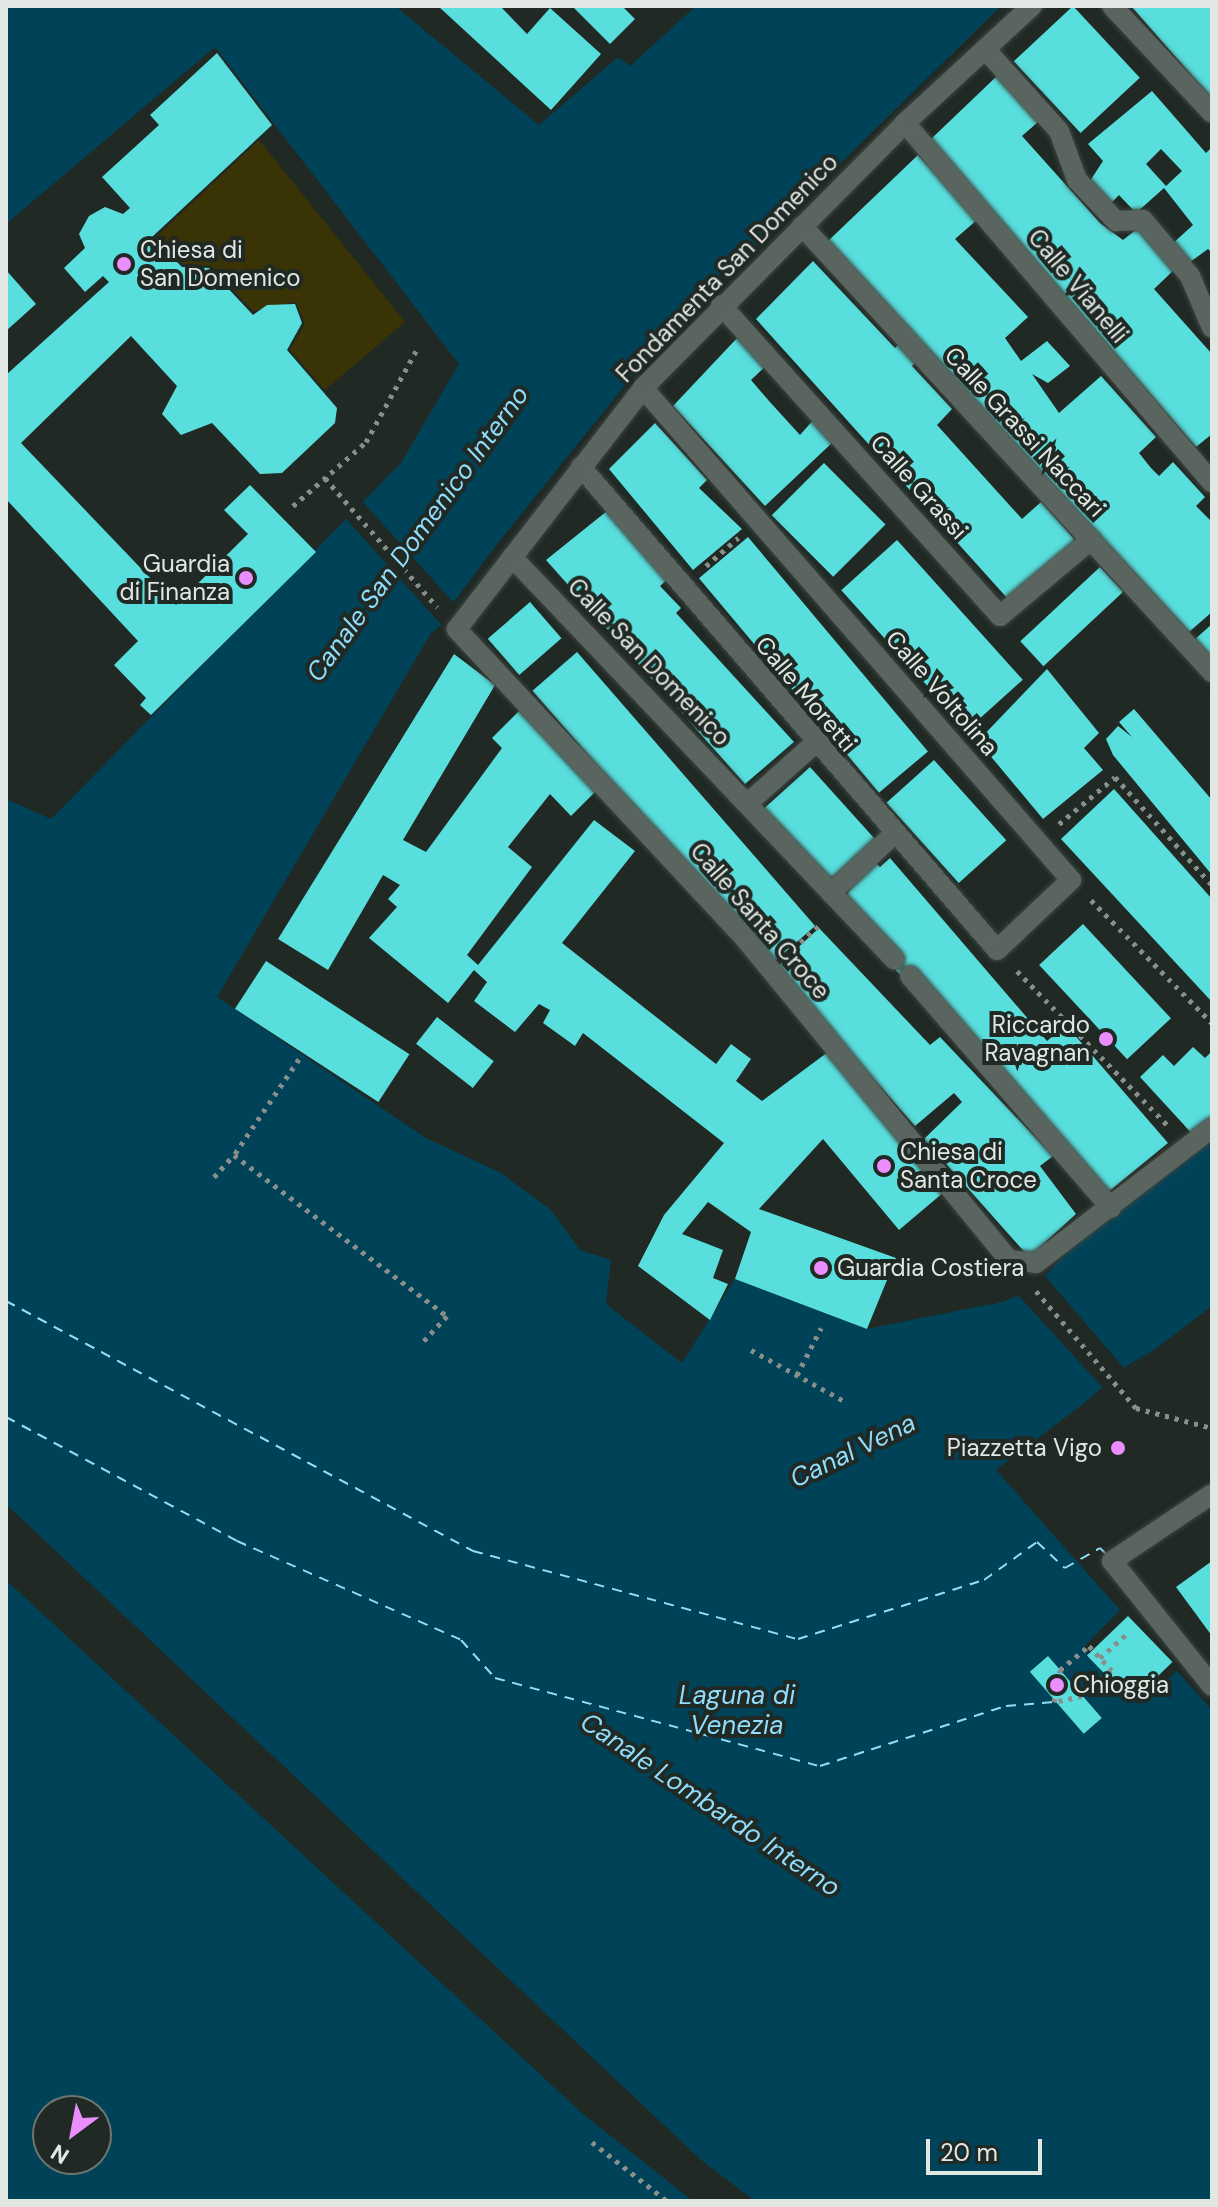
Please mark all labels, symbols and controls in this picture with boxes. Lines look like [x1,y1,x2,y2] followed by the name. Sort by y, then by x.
[610,148,844,388] street label: Fondamenta San Domenico
[1022,223,1134,349] street label: Calle Vianelli
[140,236,300,292] place label: Chiesa di San Domenico
[115,255,133,273] marker: Chiesa di San Domenico
[939,341,1111,523] street label: Calle Grassi Naccari
[300,380,536,688] water label: Canale San Domenico Interno
[864,429,974,545] street label: Calle Grassi
[120,550,230,606] place label: Guardia di Finanza
[237,569,255,587] marker: Guardia di Finanza
[562,572,736,752] street label: Calle San Domenico
[880,625,1004,761] street label: Calle Voltolina
[749,630,863,758] street label: Calle Moretti
[684,837,836,1005] street label: Calle Santa Croce
[984,1011,1090,1067] place label: Riccardo Ravagnan
[1097,1030,1115,1048] marker: Riccardo Ravagnan
[900,1138,1037,1194] place label: Chiesa di Santa Croce
[875,1157,893,1175] marker: Chiesa di Santa Croce
[837,1254,1024,1282] place label: Guardia Costiera
[812,1259,830,1277] marker: Guardia Costiera
[785,1407,921,1495] water label: Canal Vena
[947,1434,1102,1462] place label: Piazzetta Vigo
[1109,1439,1127,1457] marker: Piazzetta Vigo
[1073,1671,1169,1699] place label: Chioggia
[1048,1676,1066,1694] marker: Chioggia
[679,1680,795,1742] water label: Laguna di Venezia
[574,1706,846,1904] water label: Canale Lombardo Interno
[32,2095,112,2175] north arrow
[930,2123,1046,2173] scale bar
[940,2137,998,2168] text: 20 m
[46,2138,75,2171] text: N

